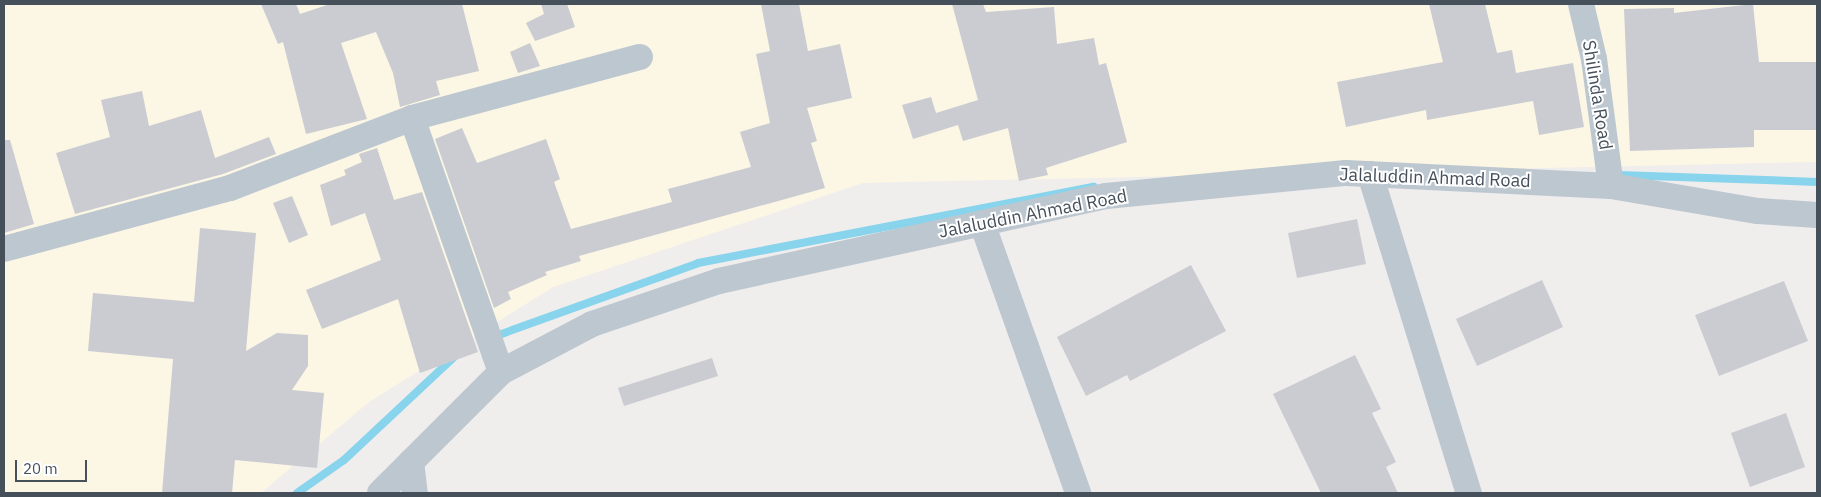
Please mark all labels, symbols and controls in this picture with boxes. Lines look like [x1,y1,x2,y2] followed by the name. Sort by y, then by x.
[1578,39,1616,151] street label: Shilinda Road
[1339,164,1531,192] street label: Jalaluddin Ahmad Road
[937,185,1129,243] street label: Jalaluddin Ahmad Road
[18,450,90,482] scale bar
[23,459,58,478] text: 20 m

